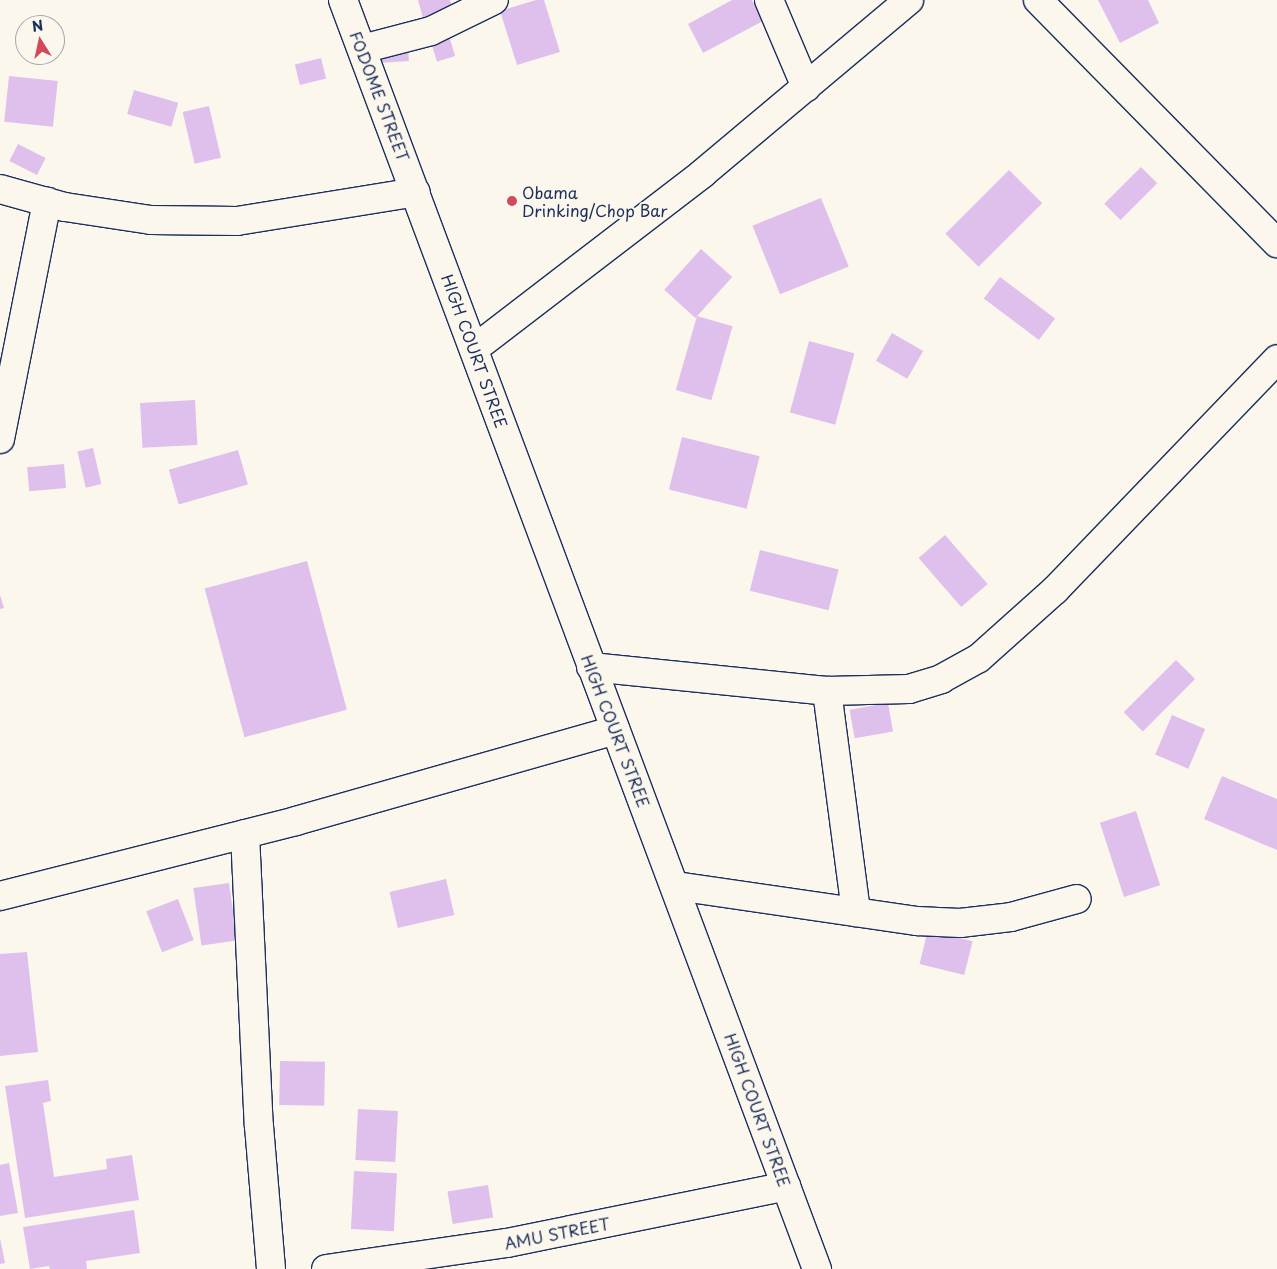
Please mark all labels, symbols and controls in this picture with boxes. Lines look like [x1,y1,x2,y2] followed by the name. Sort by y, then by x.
[30,14,45,37] text: N
[15,15,65,65] north arrow
[346,27,414,165] street label: FODOME STREET
[522,182,668,220] place label: Obama Drinking/Chop Bar
[506,195,518,207] marker: Obama Drinking/Chop Bar
[438,270,512,432] street label: HIGH COURT STREE
[577,650,655,812] street label: HIGH COURT STREE
[721,1029,795,1191] street label: HIGH COURT STREE
[502,1213,612,1253] street label: AMU STREET

